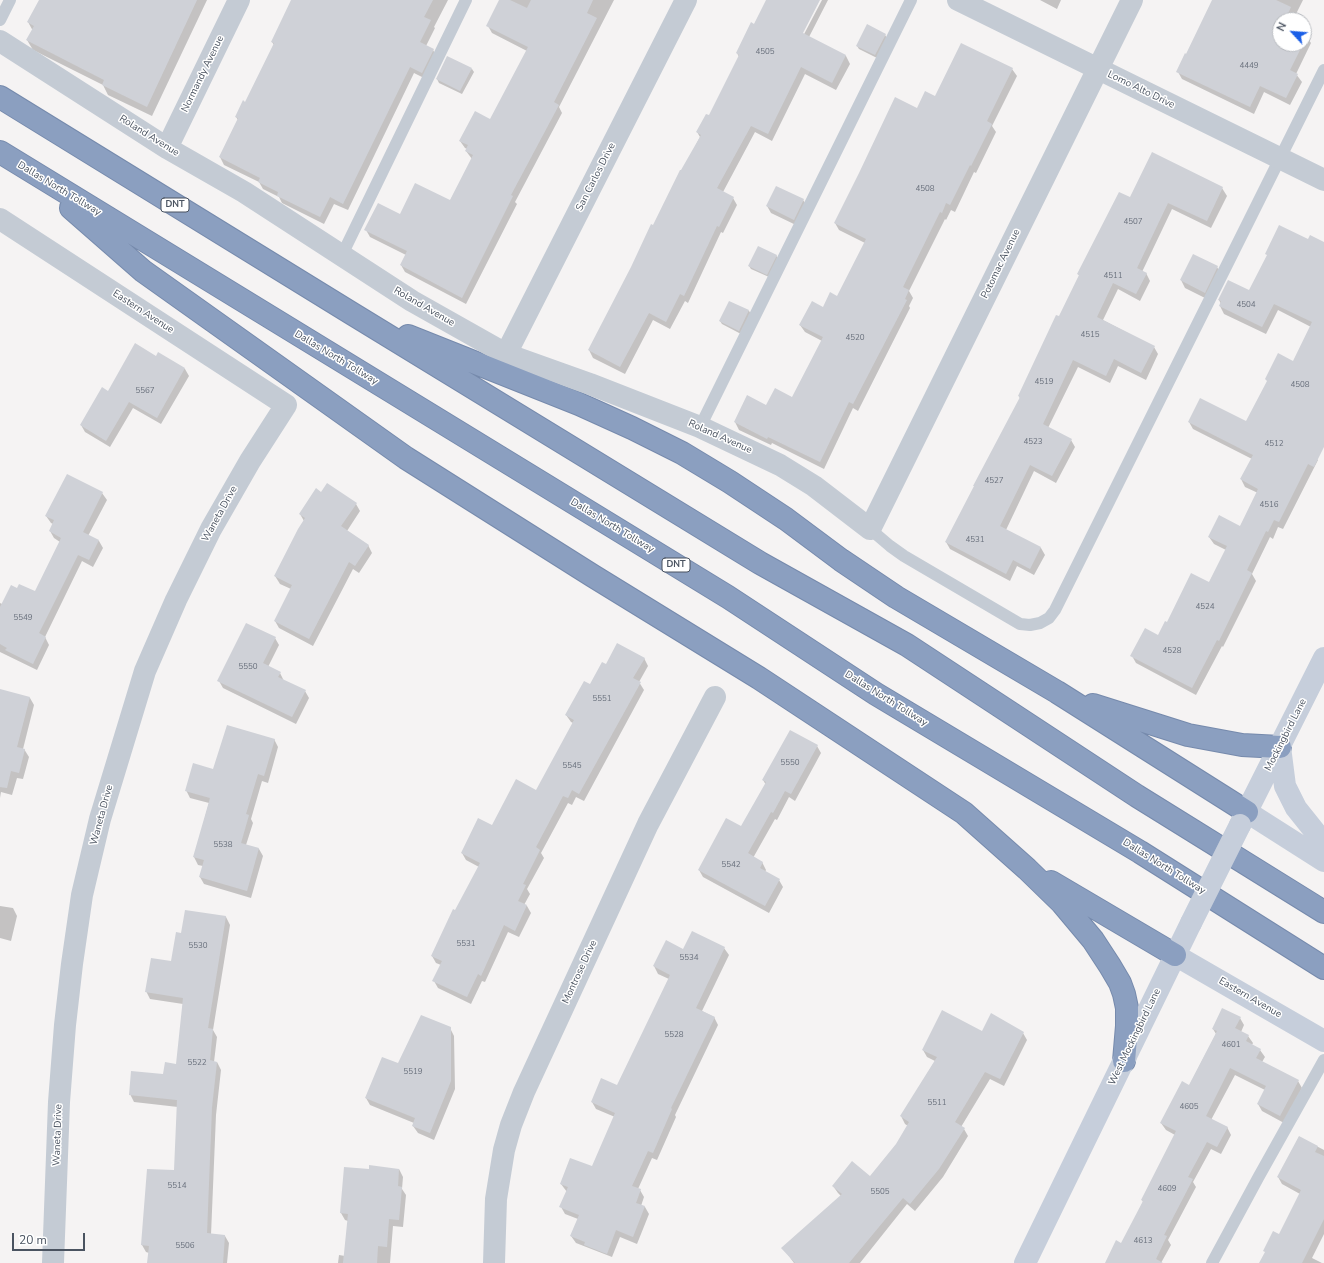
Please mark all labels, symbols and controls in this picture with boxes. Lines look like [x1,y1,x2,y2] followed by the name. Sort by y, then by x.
[1272,12,1312,52] north arrow
[1273,20,1290,34] text: N
[179,34,227,114] street label: Normandy Avenue
[755,47,775,57] house number: 4505
[1239,61,1259,71] house number: 4449
[1106,69,1176,111] street label: Lomo Alto Drive
[117,113,181,159] street label: Roland Avenue
[574,141,618,213] street label: San Carlos Drive
[15,159,103,219] street label: Dallas North Tollway
[915,184,935,194] house number: 4508
[161,198,189,212] road number: DNT
[1123,217,1143,227] house number: 4507
[979,227,1023,301] street label: Potomac Avenue
[1103,271,1123,281] house number: 4511
[391,285,457,329] street label: Roland Avenue
[110,288,176,336] street label: Eastern Avenue
[1236,300,1256,310] house number: 4504
[292,328,380,388] street label: Dallas North Tollway
[1080,330,1100,340] house number: 4515
[845,333,865,343] house number: 4520
[1034,377,1054,387] house number: 4519
[1290,380,1310,390] house number: 4508
[135,386,155,396] house number: 5567
[686,418,754,456] street label: Roland Avenue
[1023,437,1043,447] house number: 4523
[1264,439,1284,449] house number: 4512
[984,476,1004,486] house number: 4527
[200,484,240,544] street label: Waneta Drive
[568,496,656,556] street label: Dallas North Tollway
[1259,500,1279,510] house number: 4516
[965,535,985,545] house number: 4531
[662,558,690,572] road number: DNT
[1195,602,1215,612] house number: 4524
[13,613,33,623] house number: 5549
[1162,646,1182,656] house number: 4528
[238,662,258,672] house number: 5550
[842,669,930,729] street label: Dallas North Tollway
[592,694,612,704] house number: 5551
[1263,697,1309,773] street label: Mockingbird Lane
[780,758,800,768] house number: 5550
[562,761,582,771] house number: 5545
[88,784,116,846] street label: Waneta Drive
[1120,837,1208,897] street label: Dallas North Tollway
[213,840,233,850] house number: 5538
[721,860,741,870] house number: 5542
[560,938,600,1006] street label: Montrose Drive
[456,939,476,949] house number: 5531
[188,941,208,951] house number: 5530
[679,953,699,963] house number: 5534
[1216,975,1284,1021] street label: Eastern Avenue
[1106,987,1164,1087] street label: West Mockingbird Lane
[664,1030,684,1040] house number: 5528
[1221,1040,1241,1050] house number: 4601
[187,1058,207,1068] house number: 5522
[403,1067,423,1077] house number: 5519
[927,1098,947,1108] house number: 5511
[1179,1102,1199,1112] house number: 4605
[51,1104,65,1166] street label: Waneta Drive
[167,1181,187,1191] house number: 5514
[1157,1184,1177,1194] house number: 4609
[870,1187,890,1197] house number: 5505
[14,1225,87,1251] scale bar
[19,1232,47,1248] text: 20 m
[1133,1236,1153,1246] house number: 4613
[175,1241,195,1251] house number: 5506

